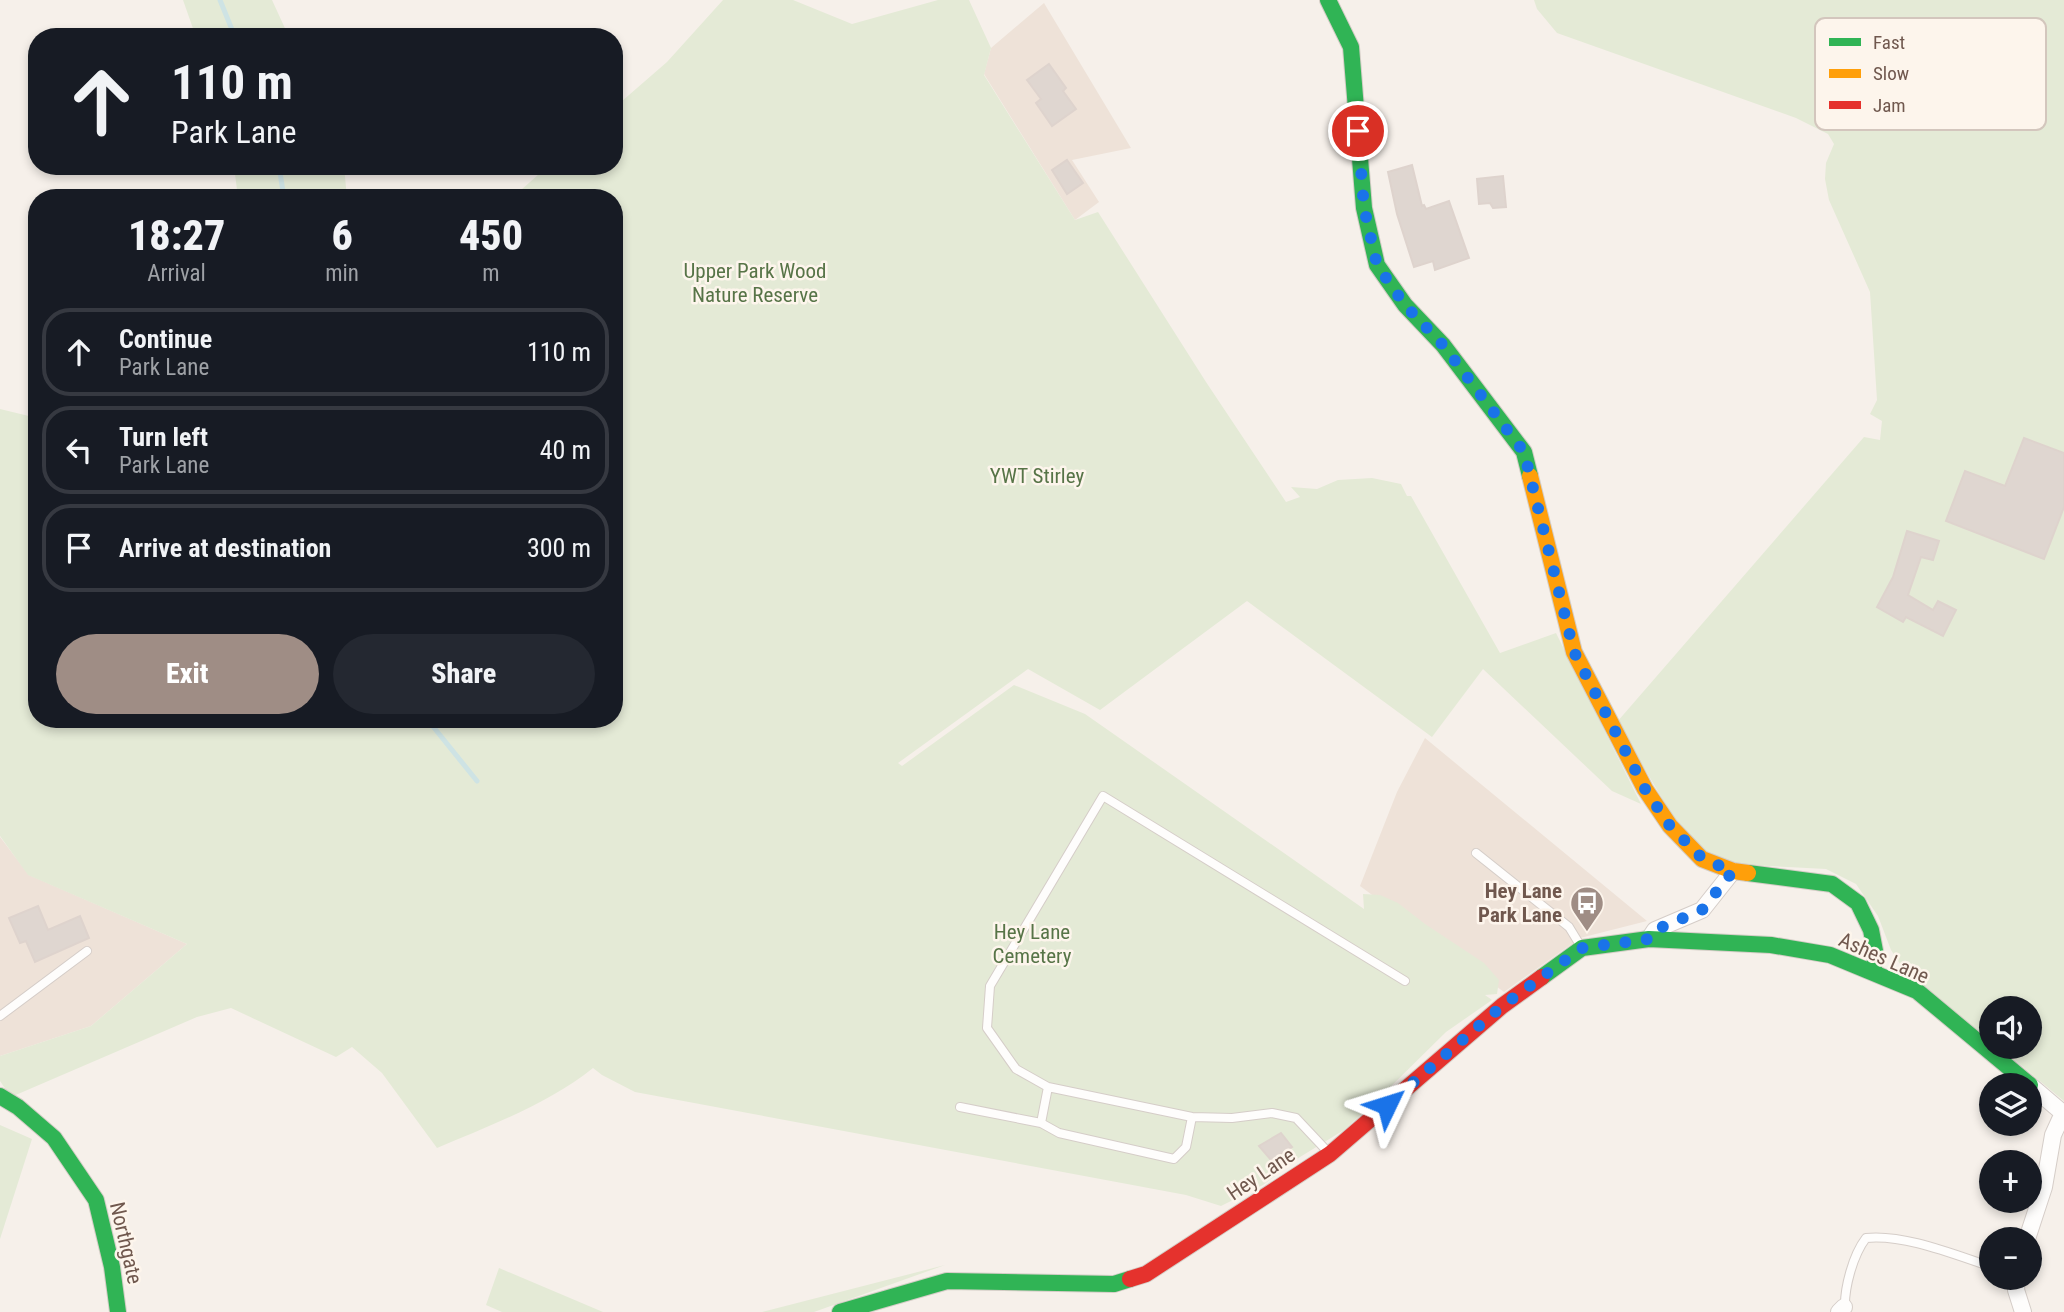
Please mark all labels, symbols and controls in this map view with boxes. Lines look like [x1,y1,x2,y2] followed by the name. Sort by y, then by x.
[1815,18,2046,130] legend
[1873,31,1905,54] text: Fast
[171,54,293,111] text: 110 m
[56,56,147,147] icon: ahead
[1873,62,1909,85] text: Slow
[1873,94,1906,117] text: Jam
[1328,101,1388,161] pin
[1339,112,1377,150] icon: arrive
[171,113,296,151] text: Park Lane
[128,211,225,260] text: 18:27
[331,211,353,260] text: 6
[459,211,523,260] text: 450
[683,259,827,307] park label: Upper Park Wood Nature Reserve
[147,260,206,287] text: Arrival
[325,260,359,287] text: min
[482,260,500,287] text: m
[119,324,212,354] text: Continue
[60,333,98,371] icon: ahead
[527,337,591,367] text: 110 m
[119,354,209,381] text: Park Lane
[119,422,208,452] text: Turn left
[60,431,98,469] icon: left
[540,435,591,465] text: 40 m
[119,452,209,479] text: Park Lane
[990,464,1084,488] park label: YWT Stirley
[60,529,98,567] icon: arrive
[119,533,331,563] text: Arrive at destination
[527,533,591,563] text: 300 m
[56,634,319,714] button: Exit
[333,634,595,714] button: Share
[1478,879,1562,927] place label: Hey Lane Park Lane
[1568,884,1606,933] bus stop icon: Hey Lane Park Lane
[993,920,1072,968] park label: Hey Lane Cemetery
[1835,927,1933,989] street label: Ashes Lane
[1979,996,2042,1290] map controls
[1979,996,2042,1059] button: sound
[1350,1068,1424,1142] position arrow
[1979,1073,2042,1136] button: layers
[1223,1143,1299,1205] street label: Hey Lane
[1979,1150,2042,1213] button: +
[105,1200,147,1286] street label: Northgate
[1979,1227,2042,1290] button: −

